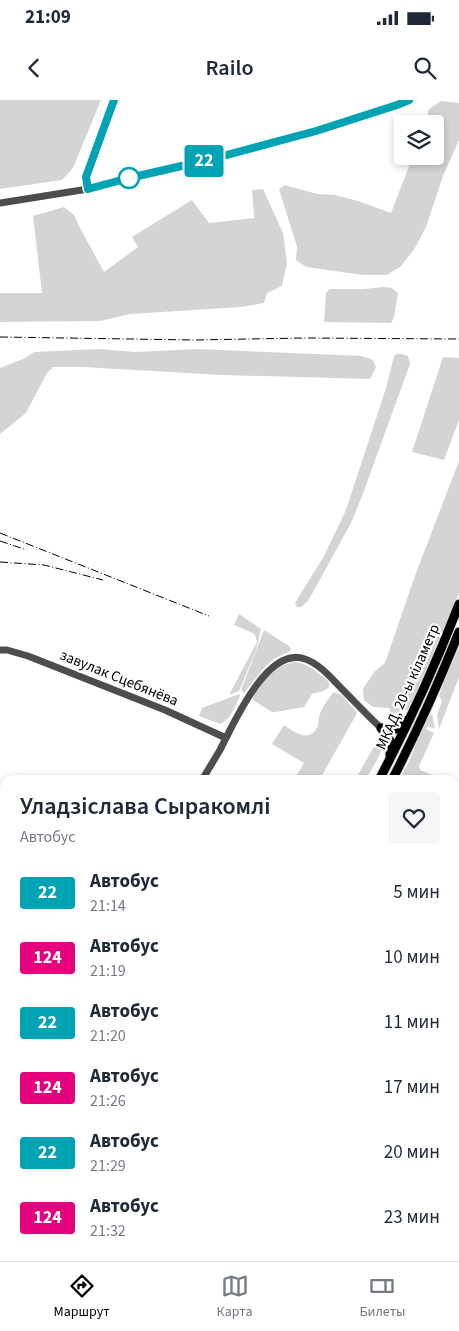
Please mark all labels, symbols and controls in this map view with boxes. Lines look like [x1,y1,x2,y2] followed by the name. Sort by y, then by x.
[25,4,71,31] text: 21:09
[205,52,254,84] text: Railo
[20,54,48,82] icon: back
[411,54,439,82] icon: search
[394,115,444,165] map controls
[394,115,444,165] button: layers
[182,145,226,177] line badge: 22
[194,148,214,173] text: 22
[118,167,140,189] unlabelled marker
[371,621,445,753] street label: МКАД, 20-ы кіламетр
[57,645,181,711] street label: завулак Сцебянёва
[20,789,271,824] text: Уладзіслава Сыракомлі
[388,792,440,844] button: heart
[20,826,76,848] text: Автобус
[90,868,159,895] text: Автобус
[393,879,440,906] text: 5 мин
[38,880,57,905] text: 22
[90,895,126,917] text: 21:14
[90,933,159,960] text: Автобус
[384,944,440,971] text: 10 мин
[33,945,62,970] text: 124
[90,960,126,982] text: 21:19
[90,998,159,1025] text: Автобус
[384,1009,440,1036] text: 11 мин
[38,1010,57,1035] text: 22
[90,1025,126,1047] text: 21:20
[90,1063,159,1090] text: Автобус
[384,1074,440,1101] text: 17 мин
[33,1075,62,1100] text: 124
[90,1090,126,1112] text: 21:26
[90,1128,159,1155] text: Автобус
[384,1139,440,1166] text: 20 мин
[38,1140,57,1165] text: 22
[90,1155,126,1177] text: 21:29
[90,1193,159,1220] text: Автобус
[384,1204,440,1231] text: 23 мин
[33,1205,62,1230] text: 124
[90,1220,126,1242] text: 21:32
[53,1272,110,1322] tab: Маршрут
[217,1272,252,1322] tab: Карта
[359,1272,406,1322] tab: Билеты

